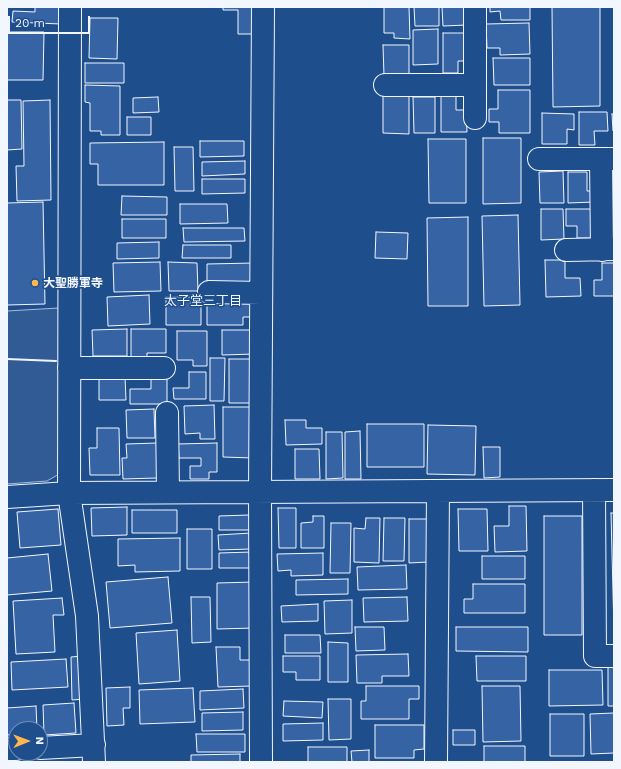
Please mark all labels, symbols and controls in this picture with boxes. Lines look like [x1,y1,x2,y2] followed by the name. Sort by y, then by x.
[10,8,92,34] scale bar
[15,16,45,30] text: 20 m
[43,276,103,290] place label: 大聖勝軍寺
[30,278,40,288] marker: 大聖勝軍寺
[164,293,242,309] district label: 太子堂三丁目
[8,721,48,761] north arrow
[33,737,46,745] text: N

